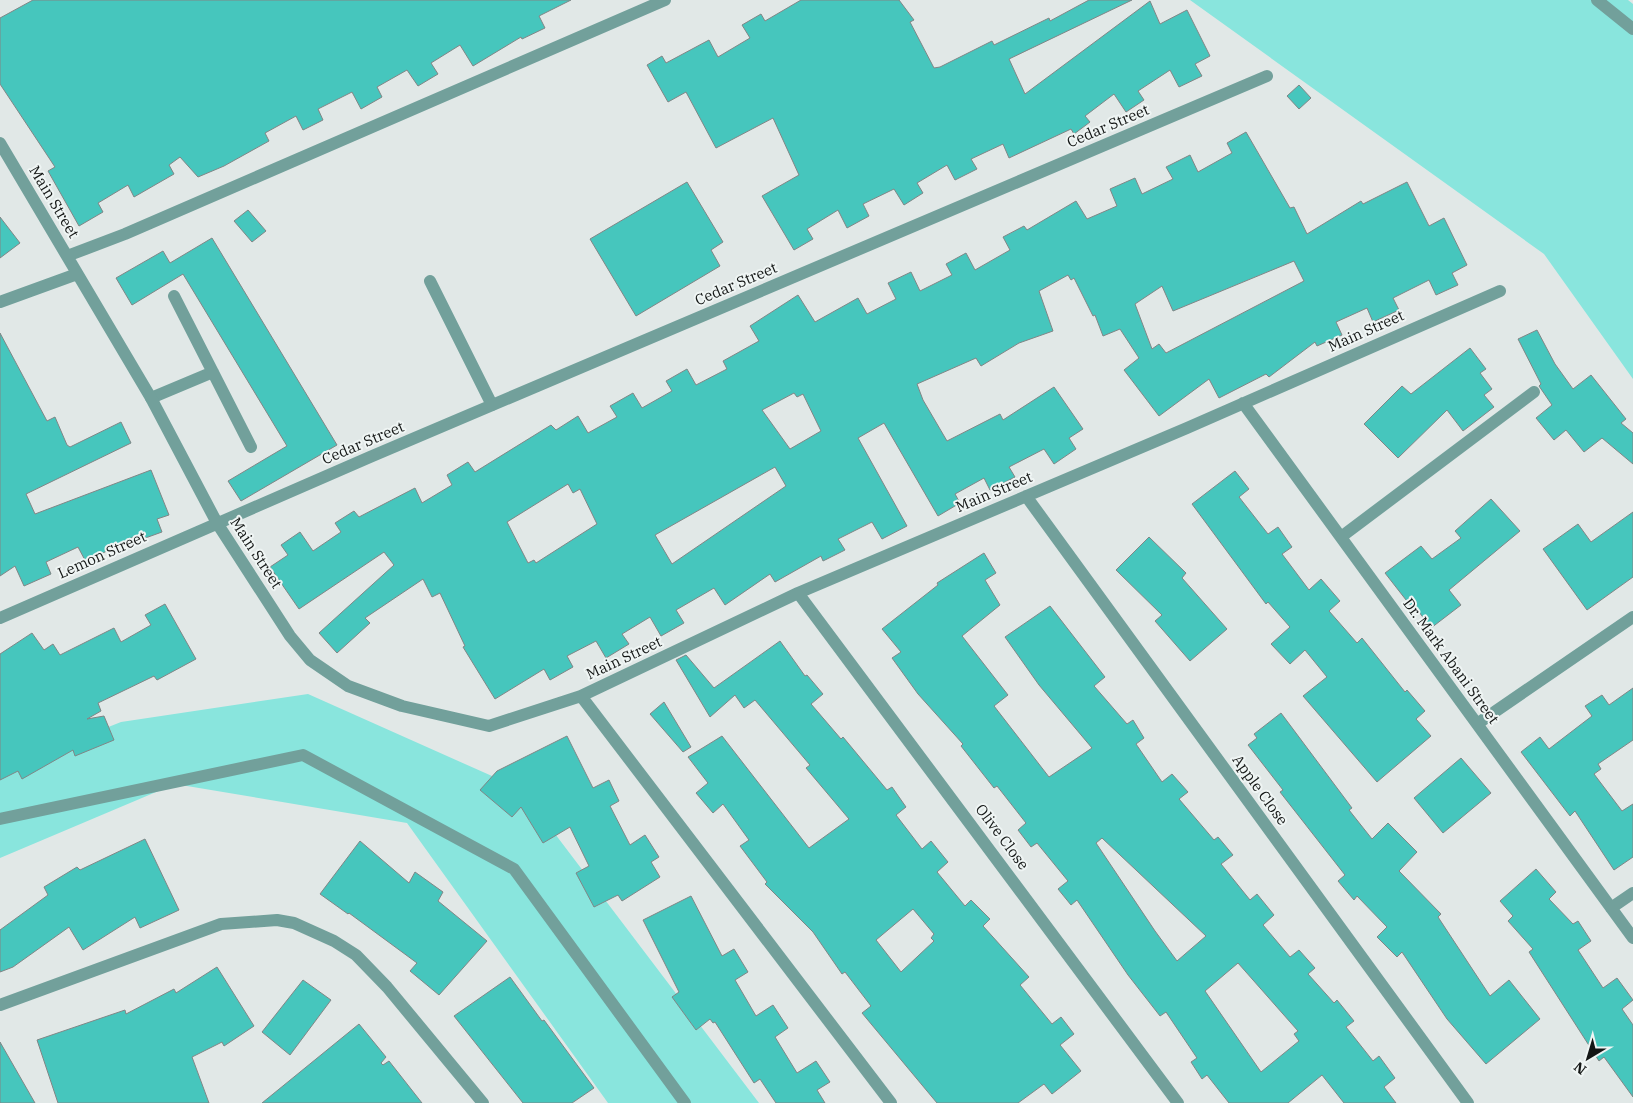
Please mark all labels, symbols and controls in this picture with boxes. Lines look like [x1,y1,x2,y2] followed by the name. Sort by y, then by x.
[1064,100,1152,151] street label: Cedar Street
[25,162,83,241] street label: Main Street
[692,258,780,309] street label: Cedar Street
[1325,305,1407,356] street label: Main Street
[319,417,407,468] street label: Cedar Street
[953,467,1035,516] street label: Main Street
[226,514,286,592] street label: Main Street
[55,527,149,583] street label: Lemon Street
[1399,594,1503,727] street label: Dr. Mark Abani Street
[583,632,665,683] street label: Main Street
[1228,751,1292,829] street label: Apple Close
[972,800,1033,873] street label: Olive Close
[1563,1033,1613,1083] north arrow
[1570,1058,1590,1079] text: N

